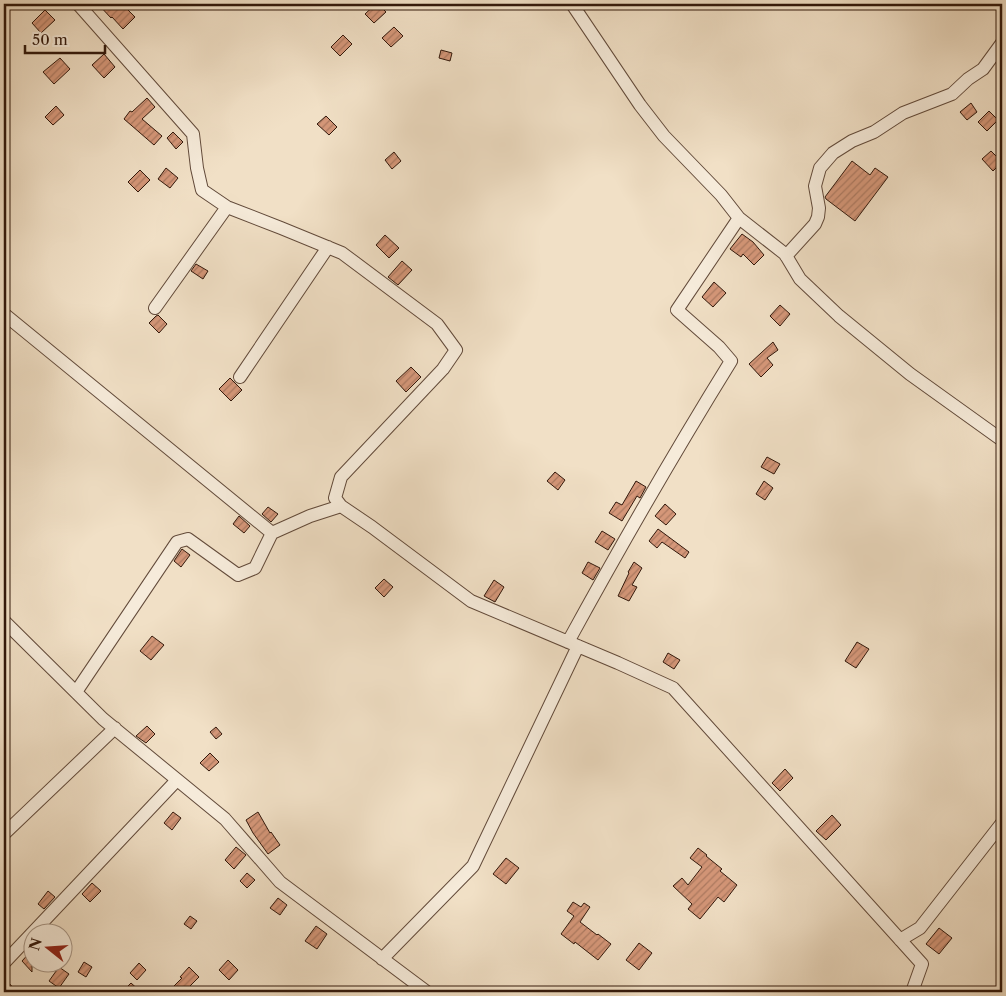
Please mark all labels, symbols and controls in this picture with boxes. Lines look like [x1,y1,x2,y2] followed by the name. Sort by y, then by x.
[25,22,105,54] scale bar
[32,30,68,49] text: 50 m
[22,924,72,974] north arrow
[25,936,46,953] text: N

